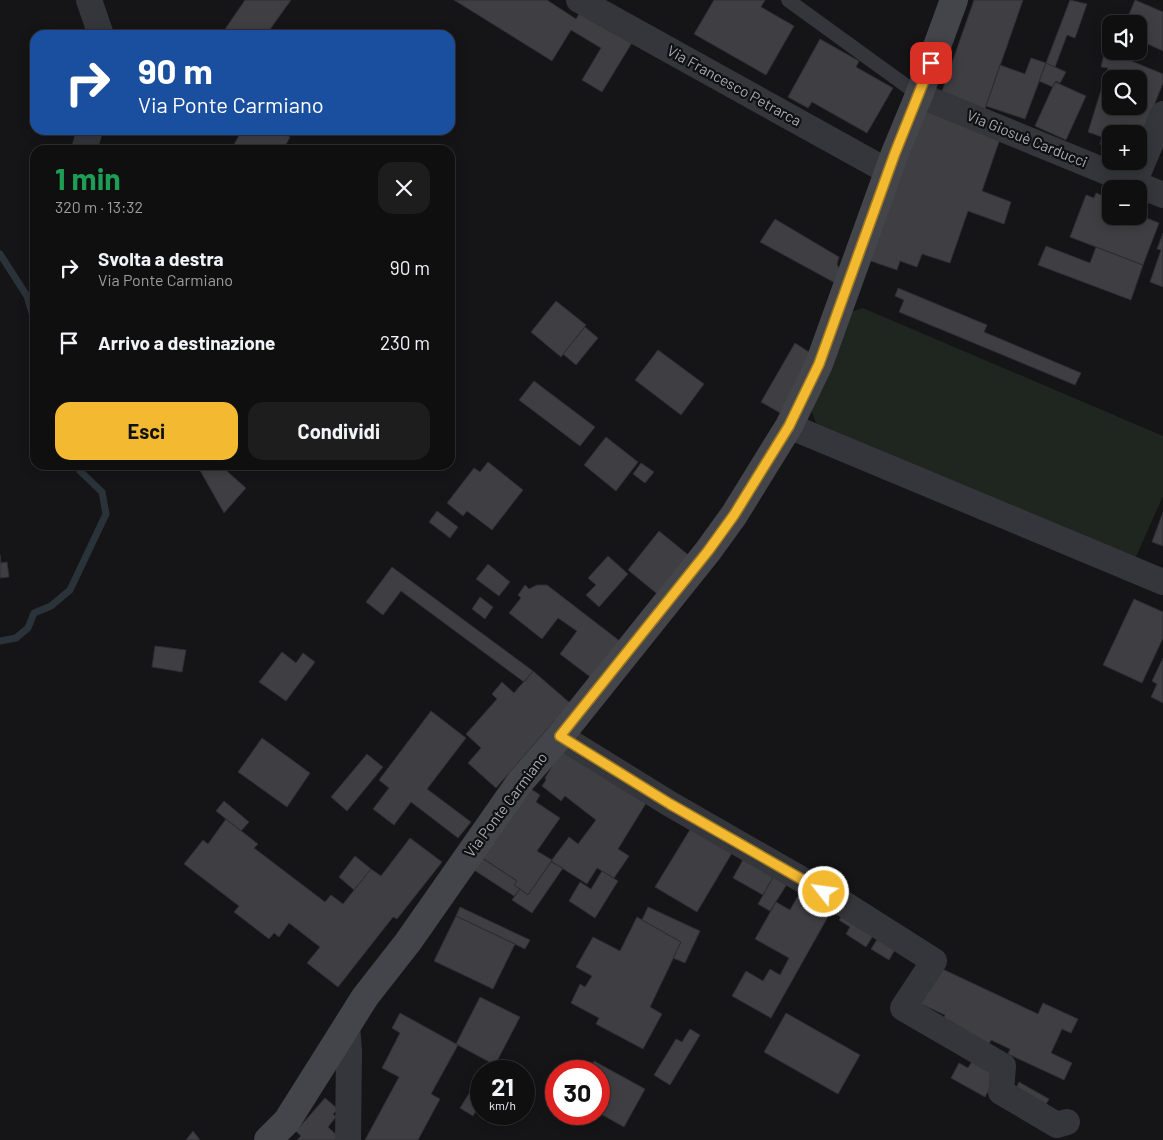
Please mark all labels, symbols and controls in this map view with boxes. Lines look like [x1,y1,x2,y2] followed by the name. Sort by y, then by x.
[1102,15,1147,225] map controls
[1102,15,1147,60] button: sound
[664,41,805,129] street label: Via Francesco Petrarca
[910,42,952,84] pin
[138,49,213,91] text: 90 m
[917,49,945,77] icon: arrive
[55,50,120,115] icon: right
[1102,70,1147,115] button: search
[138,91,324,117] text: Via Ponte Carmiano
[964,106,1090,170] street label: Via Giosuè Carducci
[1102,125,1147,170] button: +
[55,160,121,196] text: 1 min
[378,162,430,214] button: close
[1102,180,1147,225] button: −
[55,197,143,216] text: 320 m · 13:32
[98,247,224,270] text: Svolta a destra
[55,254,83,282] icon: right
[390,256,430,279] text: 90 m
[98,270,233,289] text: Via Ponte Carmiano
[55,329,83,357] icon: arrive
[98,331,276,354] text: Arrivo a destinazione
[380,331,430,354] text: 230 m
[55,402,238,460] button: Esci
[248,402,430,460] button: Condividi
[460,748,550,860] street label: Via Ponte Carmiano
[797,865,849,917] position arrow
[545,1060,610,1125] speed limit sign: 30
[491,1071,514,1101] text: 21
[489,1098,516,1112] text: km/h

